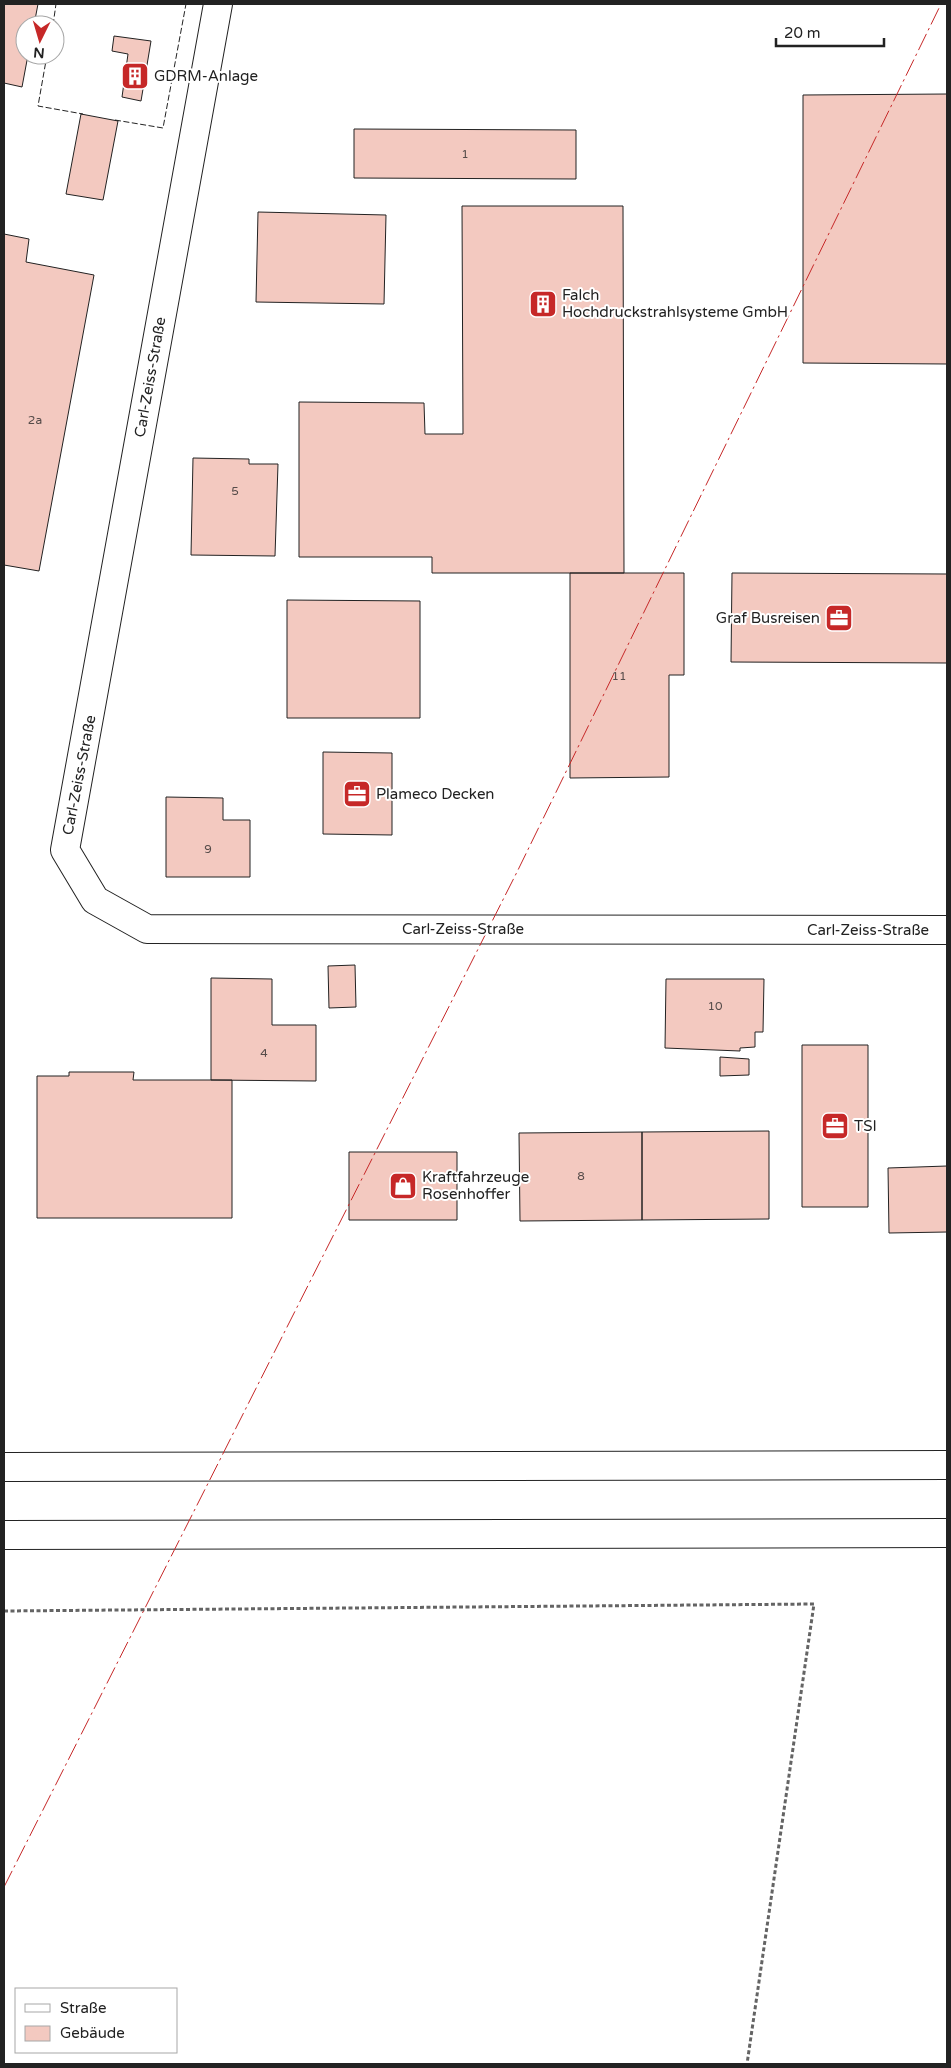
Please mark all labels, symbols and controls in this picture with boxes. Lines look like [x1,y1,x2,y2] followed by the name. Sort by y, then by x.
[15,15,65,65] north arrow
[776,15,884,47] scale bar
[784,24,821,42] text: 20 m
[33,43,45,61] text: N
[120,61,150,91] building icon: GDRM-Anlage
[154,67,258,85] place label: GDRM-Anlage
[461,147,469,161] house number: 1
[562,286,788,321] place label: Falch Hochdruckstrahlsysteme GmbH
[528,289,558,319] building icon: Falch Hochdruckstrahlsysteme GmbH
[131,315,169,439] street label: Carl-Zeiss-Straße
[28,413,42,427] house number: 2a
[231,484,239,498] house number: 5
[824,603,854,633] office icon: Graf Busreisen
[716,609,820,627] place label: Graf Busreisen
[611,669,627,683] house number: 11
[59,713,99,837] street label: Carl-Zeiss-Straße
[342,779,372,809] office icon: Plameco Decken
[376,785,495,803] place label: Plameco Decken
[204,842,212,856] house number: 9
[402,920,524,938] street label: Carl-Zeiss-Straße
[807,921,929,939] street label: Carl-Zeiss-Straße
[707,999,723,1013] house number: 10
[260,1046,268,1060] house number: 4
[820,1111,850,1141] office icon: TSI
[854,1117,877,1135] place label: TSI
[422,1168,529,1203] place label: Kraftfahrzeuge Rosenhoffer
[577,1169,585,1183] house number: 8
[388,1171,418,1201] shop icon: Kraftfahrzeuge Rosenhoffer
[15,1988,178,2053] legend
[60,1999,106,2017] text: Straße
[60,2024,125,2042] text: Gebäude

